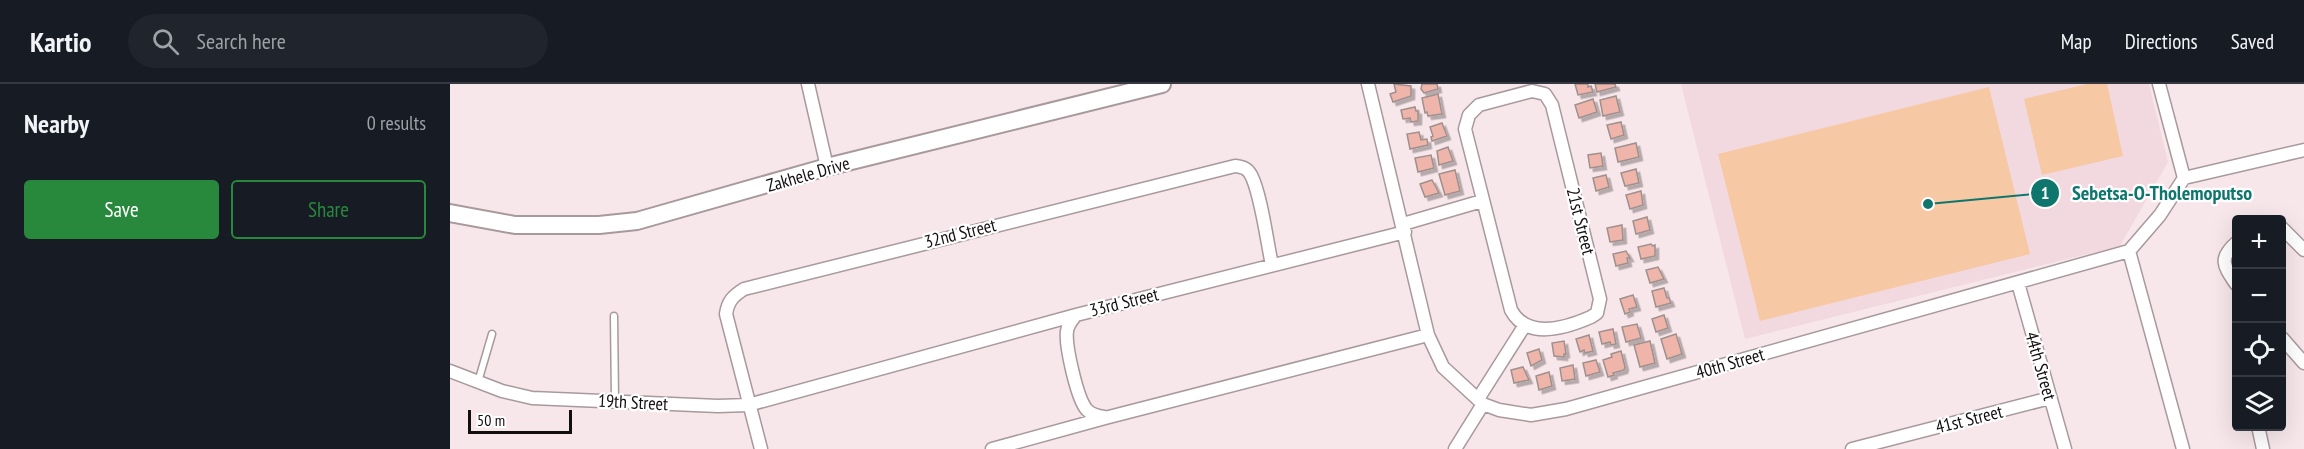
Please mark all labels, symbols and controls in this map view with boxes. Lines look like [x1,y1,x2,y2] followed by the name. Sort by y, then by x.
[128,14,548,68] search box
[30,23,92,60] text: Kartio
[149,25,182,58] icon: search
[197,27,286,55] text: Search here
[2061,28,2092,55] text: Map
[2125,28,2198,55] text: Directions
[2231,28,2274,55] text: Saved
[24,107,89,140] text: Nearby
[367,110,426,136] text: 0 results
[764,151,852,197] street label: Zakhele Drive
[2030,174,2264,212] callout: Sebetsa-O-Tholemoputso
[24,180,219,239] button: Save
[231,180,426,239] button: Share
[2072,180,2252,206] text: Sebetsa-O-Tholemoputso
[2041,181,2049,204] text: 1
[1562,185,1600,257] street label: 21st Street
[922,213,998,253] street label: 32nd Street
[2232,215,2286,431] map controls
[2232,215,2286,269] button: +
[2232,269,2286,323] button: −
[1087,282,1161,322] street label: 33rd Street
[2232,323,2286,377] button: locate
[2020,329,2062,403] street label: 44th Street
[1693,342,1767,384] street label: 40th Street
[2232,377,2286,431] button: layers
[597,389,669,415] street label: 19th Street
[1933,400,2005,438] street label: 41st Street
[468,407,572,434] scale bar
[477,410,505,430] text: 50 m

